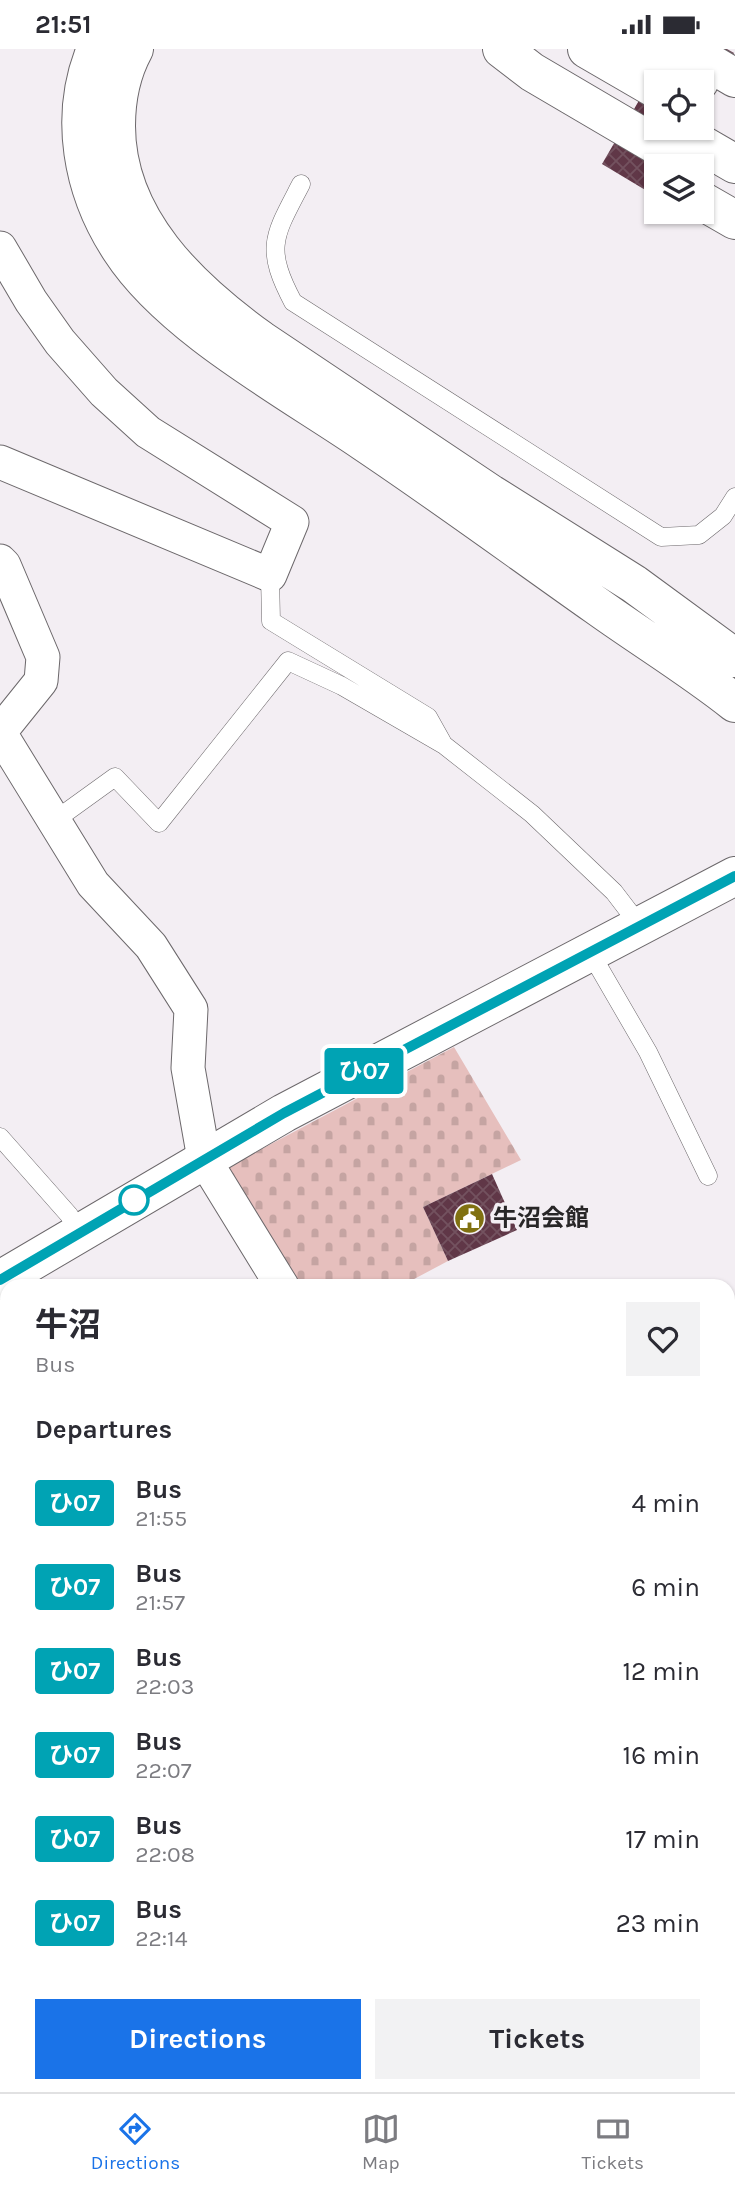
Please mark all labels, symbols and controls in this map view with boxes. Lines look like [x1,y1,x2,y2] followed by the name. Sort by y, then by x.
[35,9,91,40] text: 21:51
[644,70,714,224] map controls
[644,70,714,140] button: locate
[644,154,714,224] button: layers
[324,1048,404,1094] line badge: ひ07
[338,1057,390,1085] text: ひ07
[119,1185,149,1215] unlabelled marker
[453,1201,487,1235] public building icon: 牛沼会館
[493,1204,589,1232] place label: 牛沼会館
[626,1302,700,1376] button: heart
[35,1306,101,1344] text: 牛沼
[35,1351,75,1378] text: Bus
[35,1414,172,1445] text: Departures
[135,1474,182,1505] text: Bus
[632,1488,700,1519] text: 4 min
[49,1489,100,1517] text: ひ07
[135,1505,187,1532] text: 21:55
[135,1558,182,1589] text: Bus
[631,1572,700,1603] text: 6 min
[49,1573,100,1601] text: ひ07
[135,1589,185,1616] text: 21:57
[135,1642,182,1673] text: Bus
[622,1656,700,1687] text: 12 min
[49,1657,100,1685] text: ひ07
[135,1673,194,1700] text: 22:03
[135,1726,182,1757] text: Bus
[623,1740,700,1771] text: 16 min
[49,1741,100,1769] text: ひ07
[135,1757,192,1784] text: 22:07
[135,1810,182,1841] text: Bus
[625,1824,700,1855] text: 17 min
[49,1825,100,1853] text: ひ07
[135,1841,195,1868] text: 22:08
[135,1894,182,1925] text: Bus
[616,1908,700,1939] text: 23 min
[49,1909,100,1937] text: ひ07
[135,1925,188,1952] text: 22:14
[35,1999,361,2079] button: Directions
[375,1999,700,2079] button: Tickets
[91,2110,180,2174] tab: Directions
[362,2110,400,2174] tab: Map
[582,2110,644,2174] tab: Tickets

